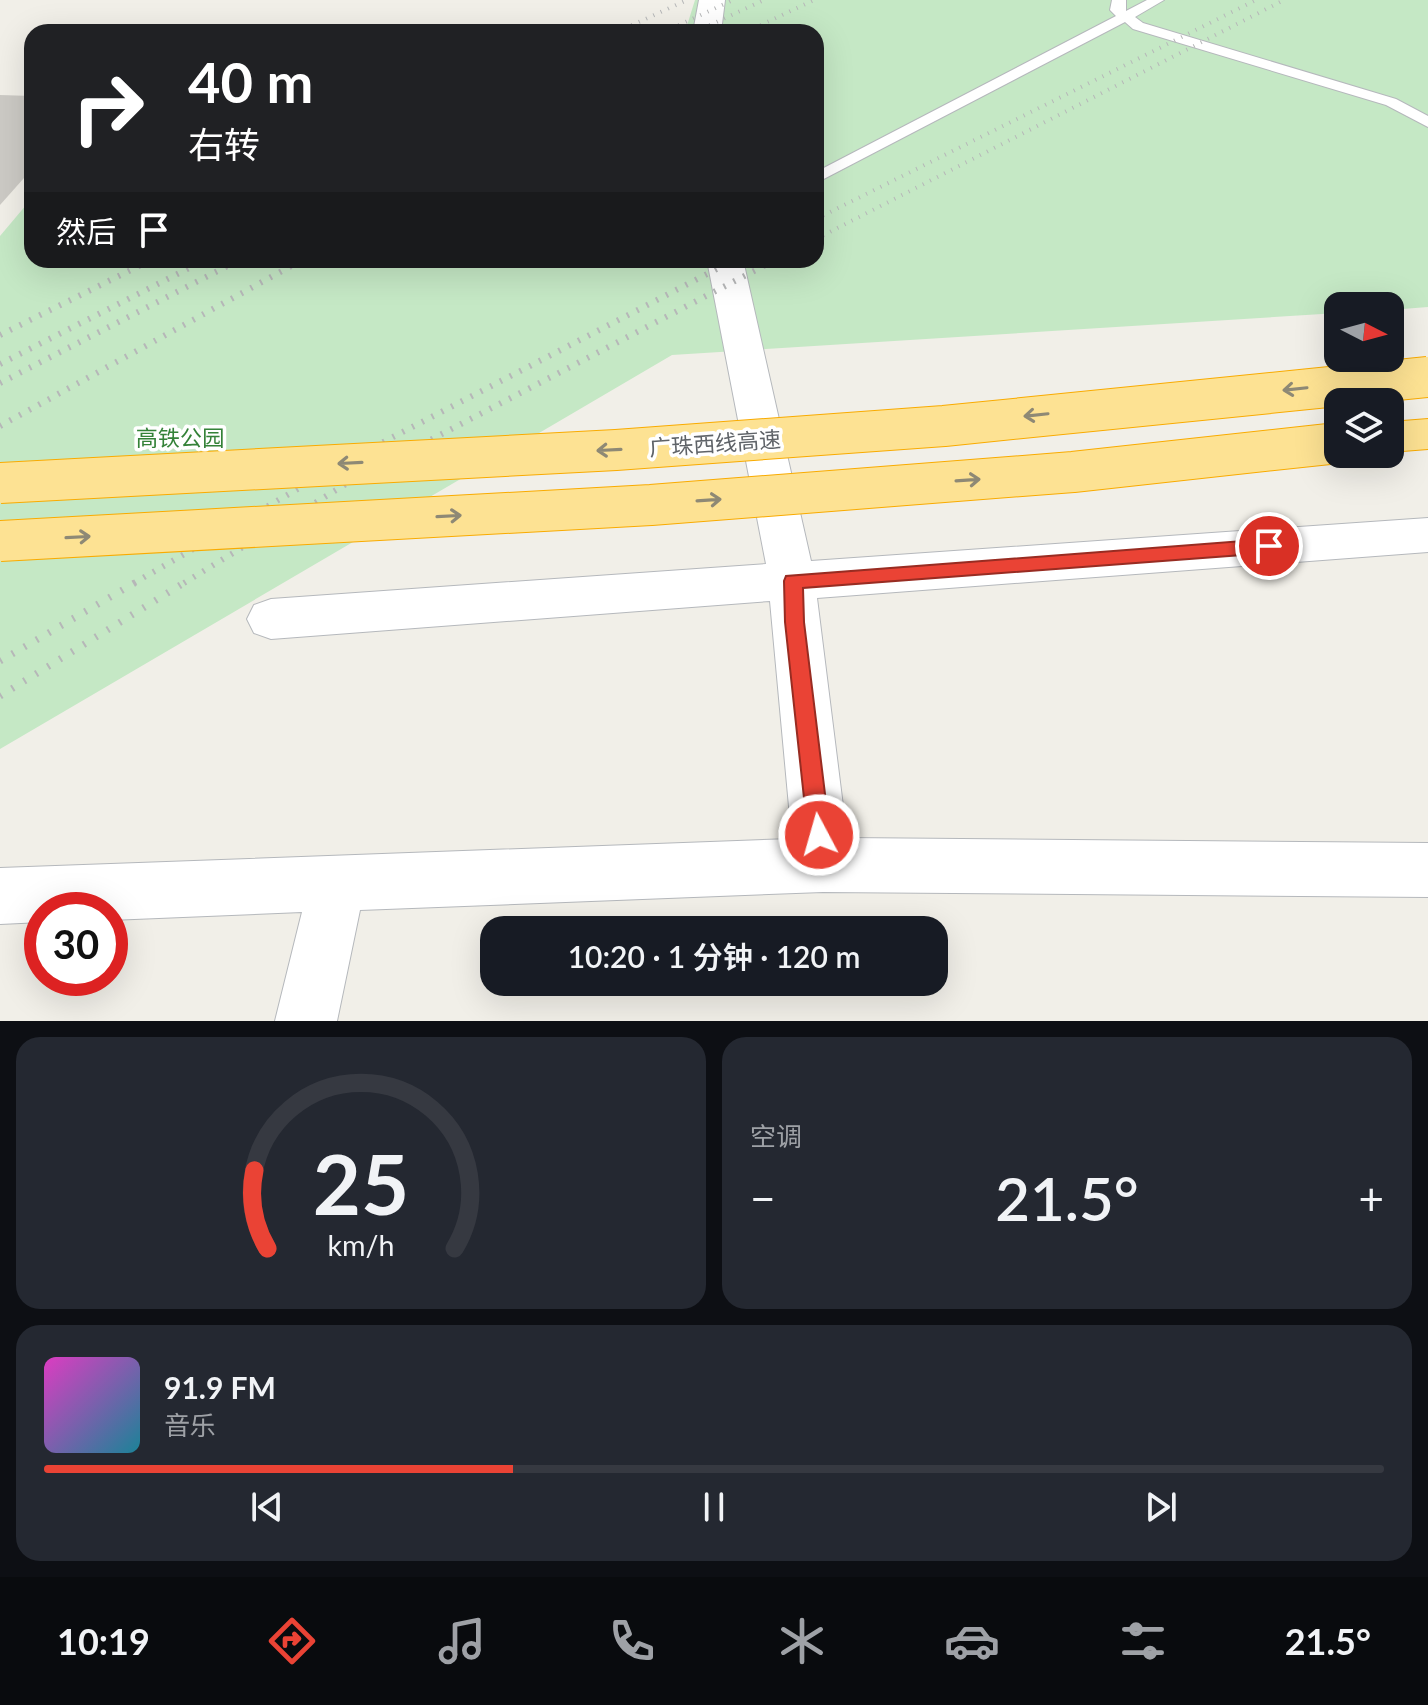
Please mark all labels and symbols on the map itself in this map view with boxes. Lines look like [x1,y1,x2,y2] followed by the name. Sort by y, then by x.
[1324,292,1404,372] north arrow
[1282,381,1308,396] one-way arrow
[1023,408,1050,423] one-way arrow
[136,424,224,451] park label: 高铁公园
[648,425,782,461] street label: 广珠西线高速
[596,443,623,458] one-way arrow
[337,455,364,470] one-way arrow
[954,472,981,487] one-way arrow
[695,493,722,508] one-way arrow
[435,508,462,523] one-way arrow
[1235,512,1303,580] pin
[64,529,91,544] one-way arrow
[777,793,861,877] position arrow
[24,892,128,996] speed limit sign: 30

